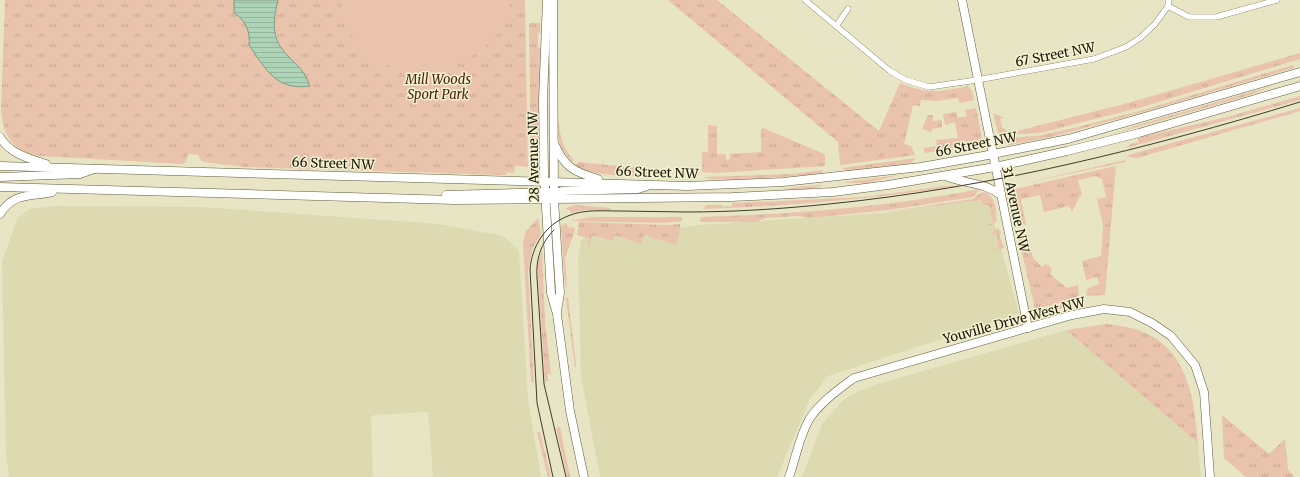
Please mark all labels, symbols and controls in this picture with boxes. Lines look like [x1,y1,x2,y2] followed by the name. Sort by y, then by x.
[1014,38,1098,71] street label: 67 Street NW
[404,71,471,103] park label: Mill Woods Sport Park
[524,111,543,202] street label: 28 Avenue NW
[934,128,1019,161] street label: 66 Street NW
[291,154,376,173] street label: 66 Street NW
[615,163,700,182] street label: 66 Street NW
[998,164,1033,255] street label: 31 Avenue NW
[940,293,1088,348] street label: Youville Drive West NW

